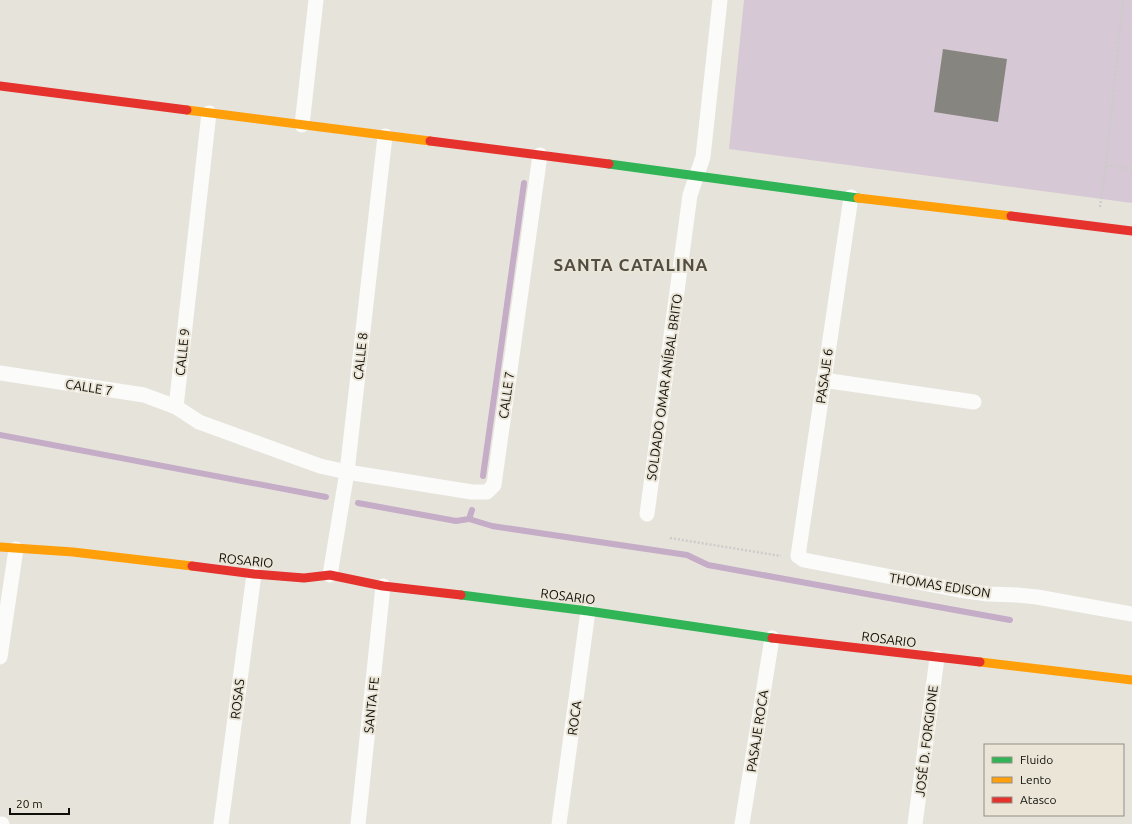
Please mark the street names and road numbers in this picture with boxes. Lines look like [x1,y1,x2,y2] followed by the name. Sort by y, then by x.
[643,293,684,481] street label: SOLDADO OMAR ANÍBAL BRITO
[173,328,191,376] street label: CALLE 9
[351,332,369,380] street label: CALLE 8
[813,348,835,404] street label: PASAJE 6
[496,370,516,420] street label: CALLE 7
[64,376,114,398] street label: CALLE 7
[218,550,274,570] street label: ROSARIO
[888,570,992,600] street label: THOMAS EDISON
[540,586,596,606] street label: ROSARIO
[861,629,917,649] street label: ROSARIO
[361,676,381,734] street label: SANTA FE
[228,678,246,720] street label: ROSAS
[911,684,940,798] street label: JOSÉ D. FORGIONE
[744,688,770,773] street label: PASAJE ROCA
[565,699,583,736] street label: ROCA

